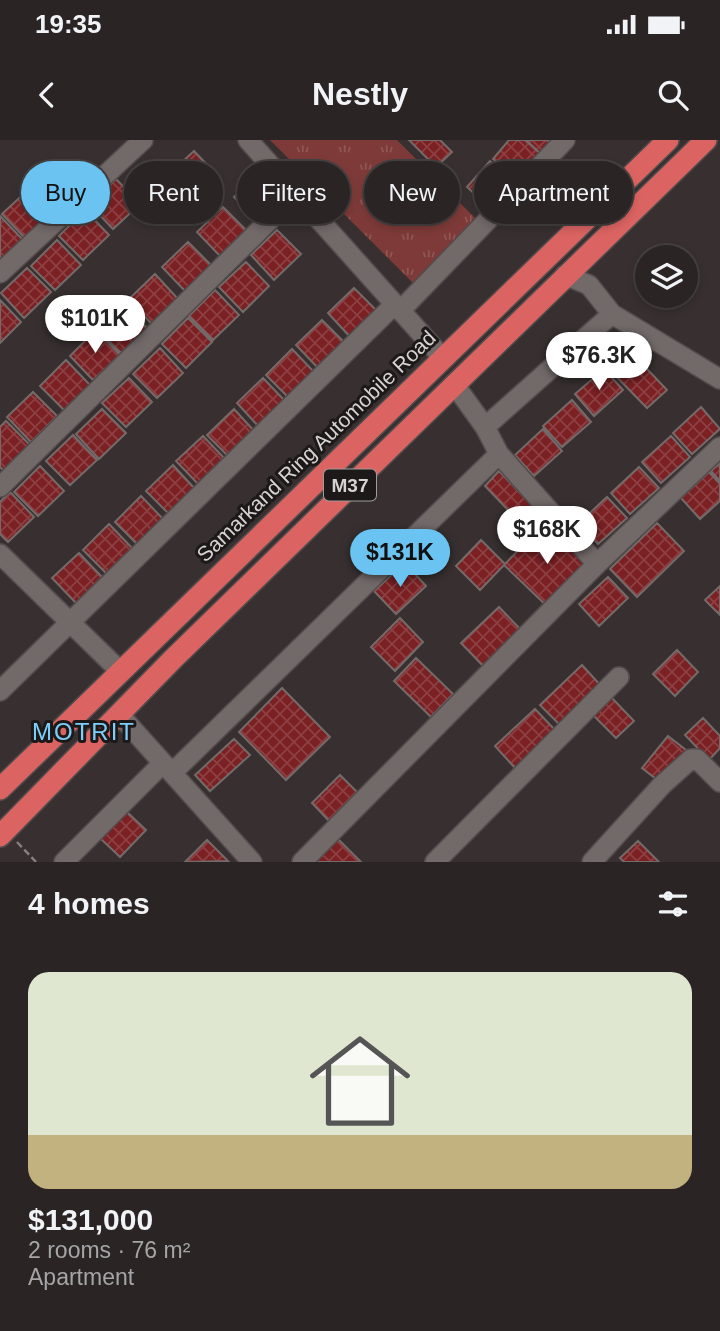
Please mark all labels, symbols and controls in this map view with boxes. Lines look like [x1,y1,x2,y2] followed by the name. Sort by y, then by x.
[35,9,102,39] text: 19:35
[28,76,66,114] icon: back
[312,76,408,112] text: Nestly
[654,76,692,114] icon: search
[21,161,110,224] chip: Buy
[124,161,223,224] chip: Rent
[237,161,350,224] chip: Filters
[364,161,460,224] chip: New
[474,161,633,224] chip: Apartment
[635,245,698,308] map controls
[635,245,698,308] button: layers
[46,296,144,355] pin: $101K
[61,305,129,331] text: $101K
[192,326,440,566] street label: Samarkand Ring Automobile Road
[542,332,656,392] pin: $76.3K
[562,342,636,368] text: $76.3K
[324,470,376,500] road number: M37
[498,506,596,566] pin: $168K
[513,516,581,542] text: $168K
[351,530,449,589] pin: $131K
[366,539,434,565] text: $131K
[32,718,136,745] district label: MOTRIT
[654,885,692,923] icon: filters
[28,887,150,920] text: 4 homes
[297,1018,423,1144] icon: home
[28,1203,153,1236] text: $131,000
[28,1237,190,1263] text: 2 rooms · 76 m²
[28,1264,134,1290] text: Apartment

